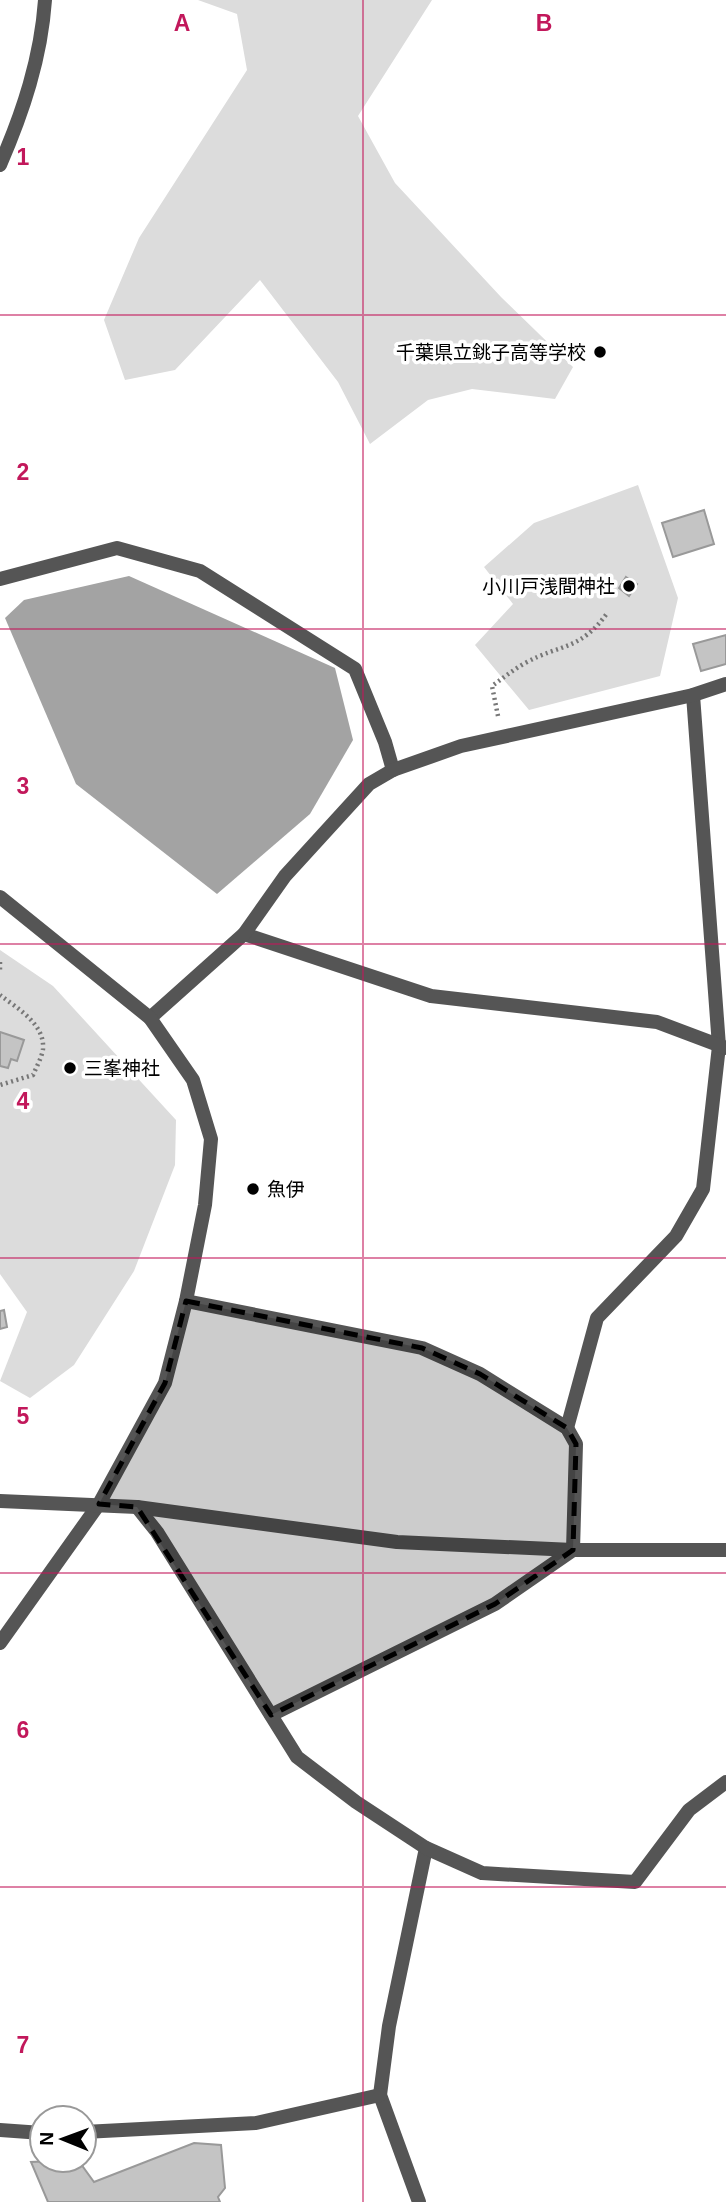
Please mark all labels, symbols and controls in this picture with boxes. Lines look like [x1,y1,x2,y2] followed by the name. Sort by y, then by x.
[174,10,190,36] text: A
[536,10,552,36] text: B
[17,144,30,170] text: 1
[396,342,586,363] place label: 千葉県立銚子高等学校
[592,344,608,360] marker: 千葉県立銚子高等学校
[17,459,29,485] text: 2
[482,576,615,597] place label: 小川戸浅間神社
[621,578,637,594] marker: 小川戸浅間神社
[17,773,29,799] text: 3
[84,1058,160,1079] place label: 三峯神社
[62,1060,78,1076] marker: 三峯神社
[17,1088,30,1114] text: 4
[267,1179,305,1200] place label: 魚伊
[245,1181,261,1197] marker: 魚伊
[17,1403,30,1429] text: 5
[17,1717,29,1743] text: 6
[17,2032,29,2058] text: 7
[28,2104,98,2174] north arrow
[36,2132,57,2146] text: N

